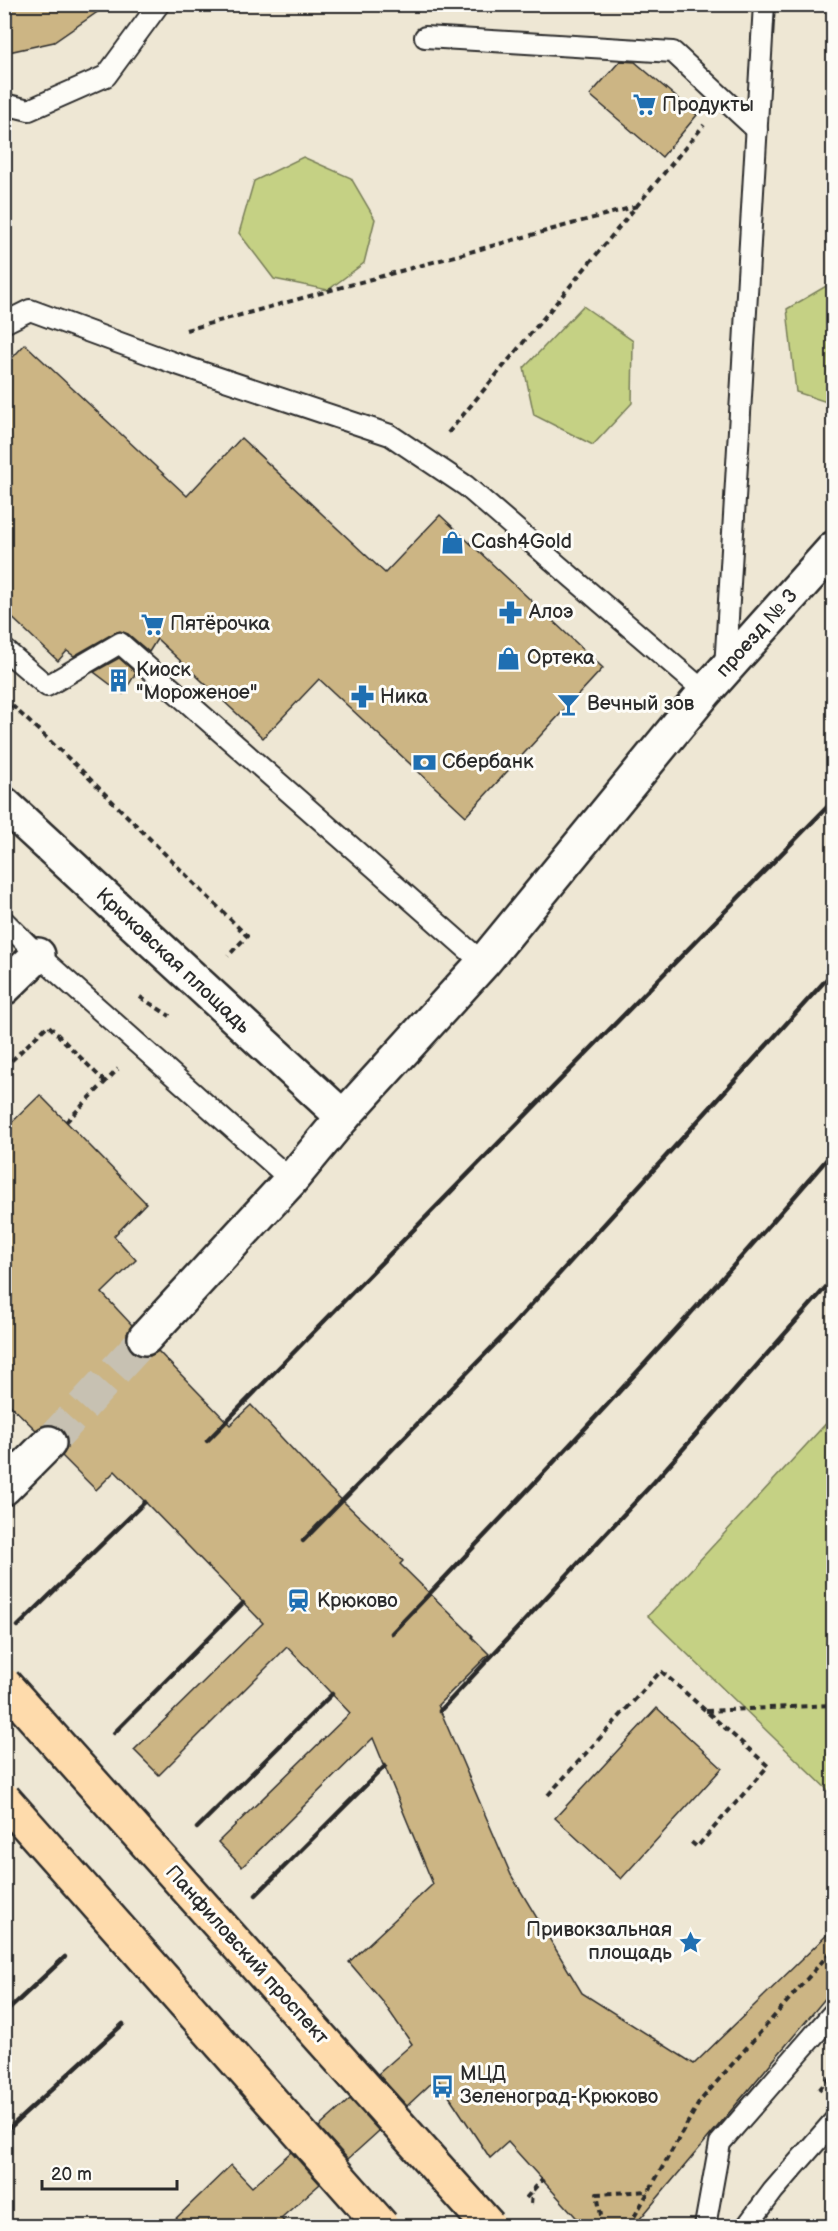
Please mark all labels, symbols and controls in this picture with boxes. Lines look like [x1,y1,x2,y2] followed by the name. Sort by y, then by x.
[631,92,657,118] supermarket icon: Продукты
[662,93,754,117] place label: Продукты
[440,529,466,555] shop icon: Cash4Gold
[471,530,572,554] place label: Cash4Gold
[711,584,803,682] street label: проезд № 3
[498,599,524,625] pharmacy icon: Алоэ
[528,600,573,624] place label: Алоэ
[139,611,165,637] supermarket icon: Пятёрочка
[170,612,270,636] place label: Пятёрочка
[496,645,522,671] shop icon: Ортека
[527,646,595,670] place label: Ортека
[136,658,257,705] place label: Киоск "Мороженое"
[105,668,131,694] building icon: Киоск "Мороженое"
[349,684,375,710] pharmacy icon: Ника
[380,685,428,709] place label: Ника
[556,691,582,717] bar icon: Вечный зов
[587,692,695,716] place label: Вечный зов
[411,749,437,775] bank icon: Сбербанк
[442,750,534,774] place label: Сбербанк
[91,883,255,1039] street label: Крюковская площадь
[286,1588,312,1614] station icon: Крюково
[317,1589,398,1613] place label: Крюково
[160,1861,334,2050] street label: Панфиловский проспект
[526,1918,672,1965] place label: Привокзальная площадь
[677,1929,703,1955] place icon: Привокзальная площадь
[460,2062,658,2109] place label: МЦД Зеленоград-Крюково
[429,2073,455,2099] bus stop icon: МЦД Зеленоград-Крюково
[42,2153,177,2191] scale bar
[51,2164,92,2185] text: 20 m

